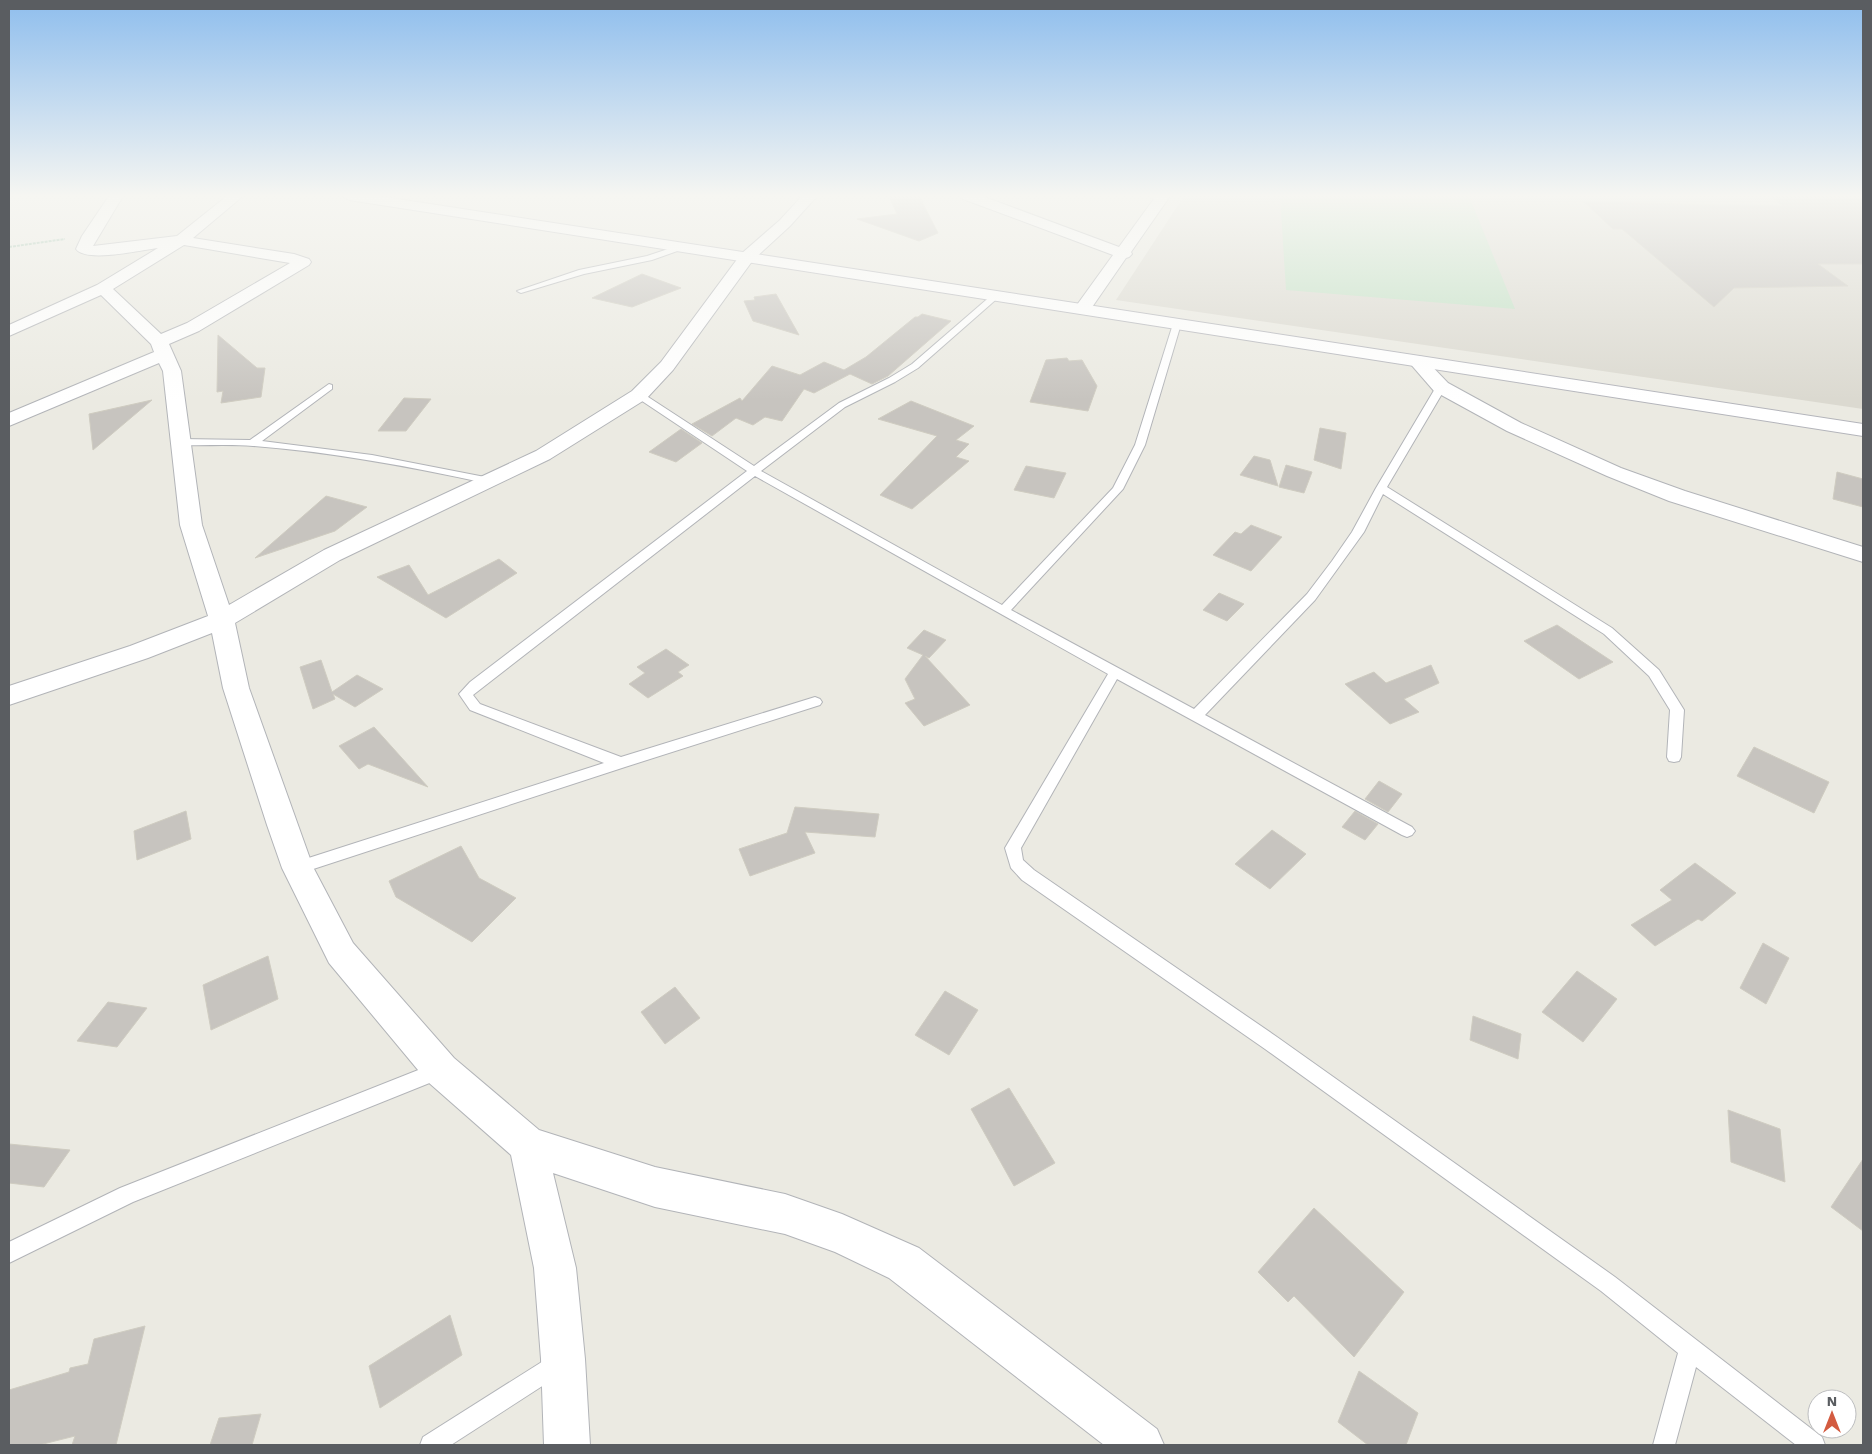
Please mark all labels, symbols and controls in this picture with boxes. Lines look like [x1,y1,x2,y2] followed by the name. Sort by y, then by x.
[1807,1389,1857,1439] north arrow
[1827,1393,1837,1409] text: N

